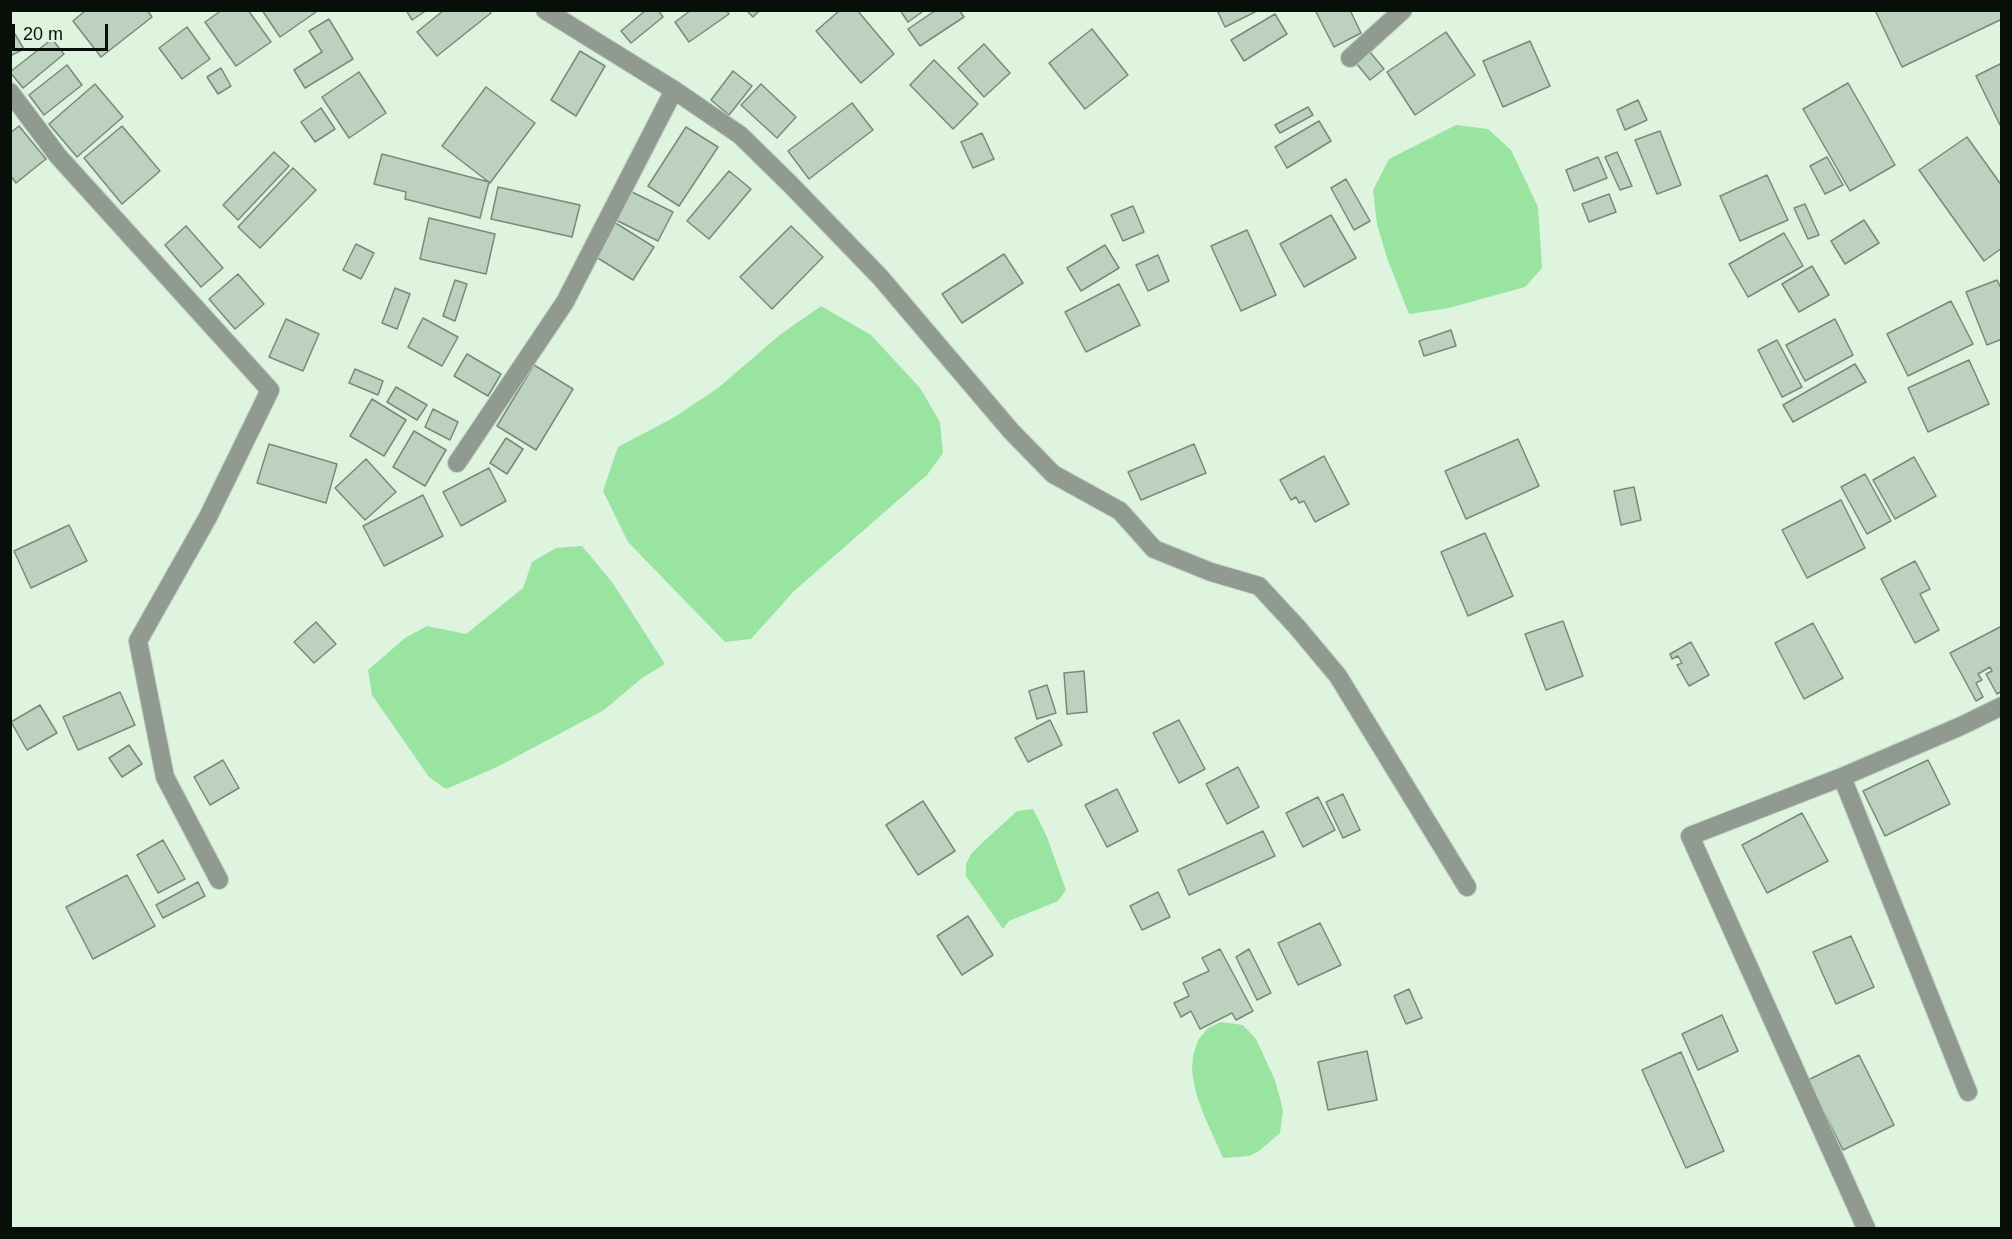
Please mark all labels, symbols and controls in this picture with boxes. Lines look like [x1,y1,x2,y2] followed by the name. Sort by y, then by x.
[15,12,111,50] scale bar
[23,24,63,44] text: 20 m

